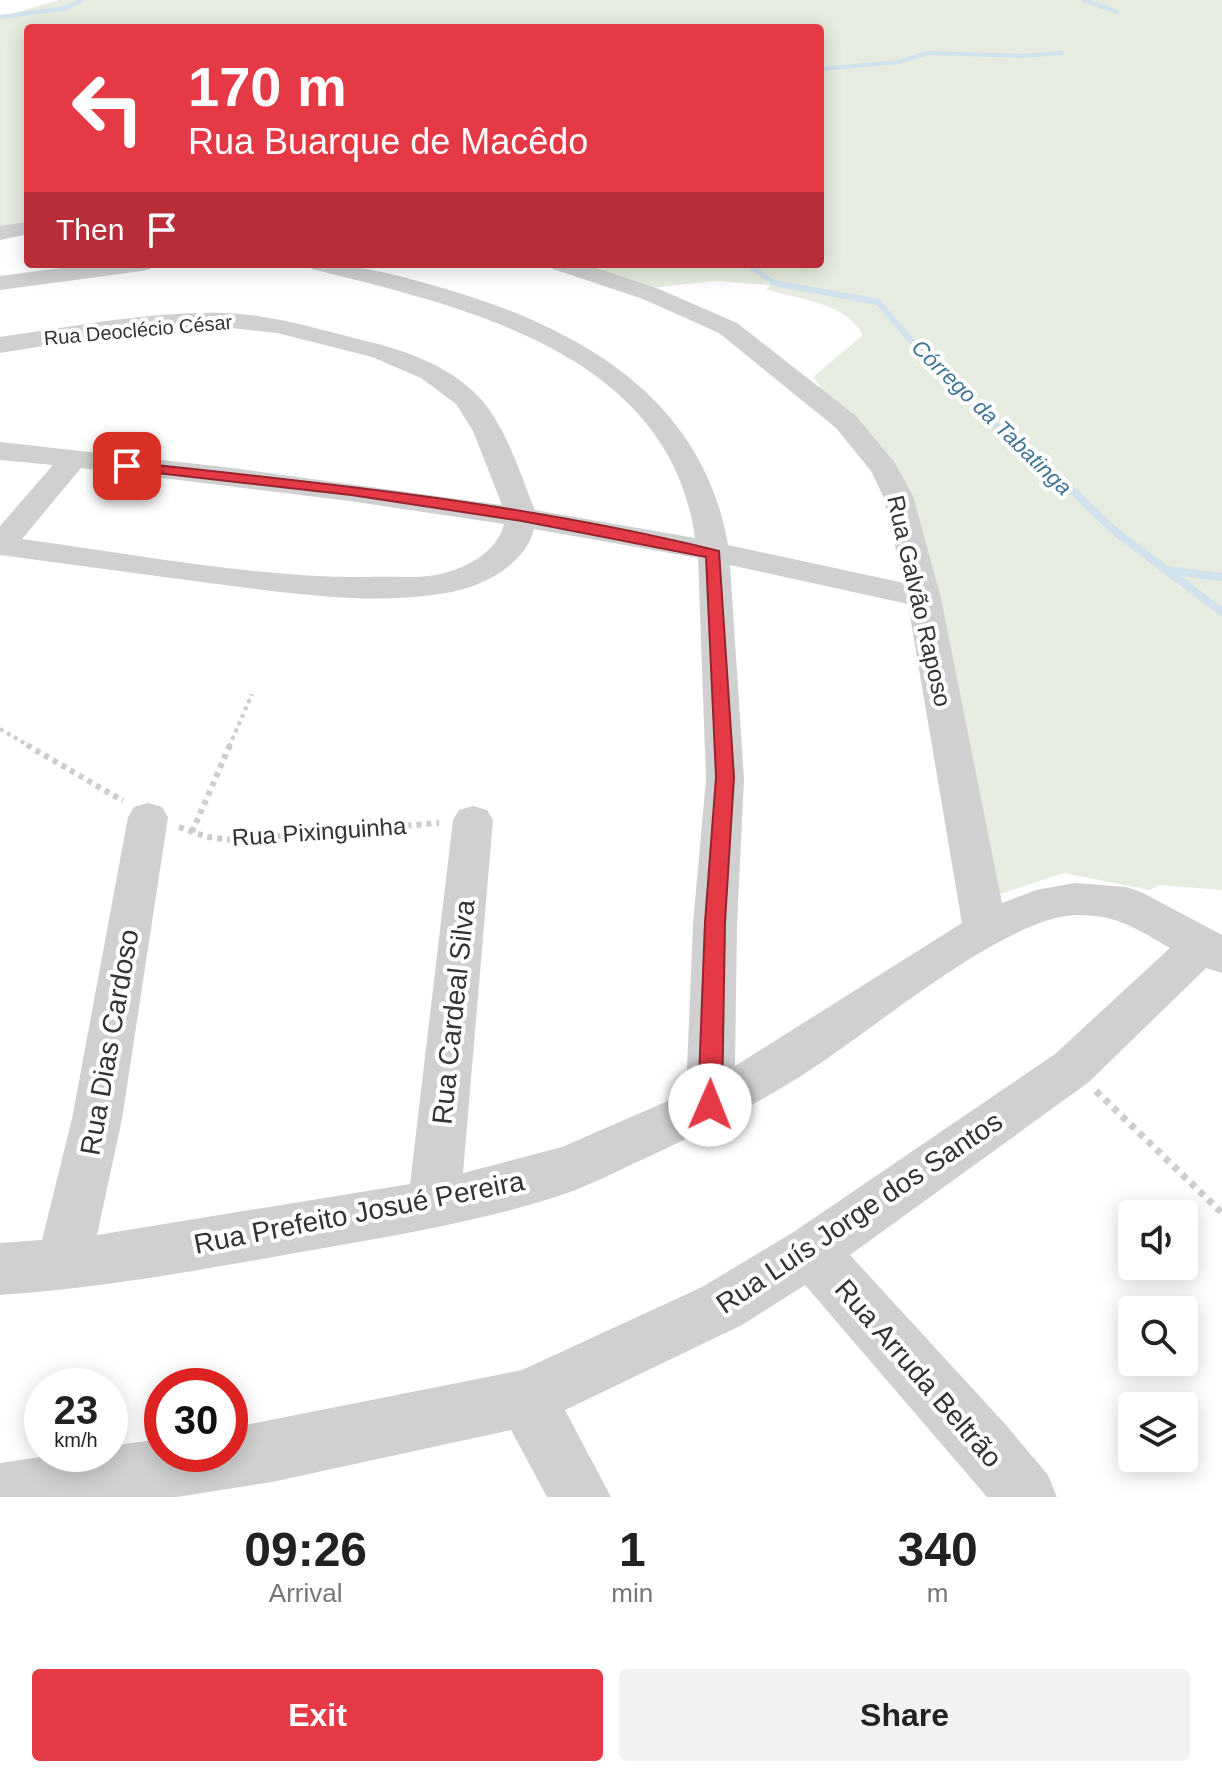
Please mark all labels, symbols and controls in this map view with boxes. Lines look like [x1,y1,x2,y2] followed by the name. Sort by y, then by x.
[188,55,347,118] text: 170 m
[56,56,160,160] icon: left
[188,121,588,162] text: Rua Buarque de Macêdo
[140,208,184,252] icon: arrive
[56,213,124,246] text: Then
[43,311,233,349] street label: Rua Deoclécio César
[907,335,1077,500] water label: Córrego da Tabatinga
[93,432,161,500] pin
[105,444,149,488] icon: arrive
[882,493,957,709] street label: Rua Galvão Raposo
[231,812,408,851] street label: Rua Pixinguinha
[426,898,481,1126] street label: Rua Cardeal Silva
[74,927,145,1157] street label: Rua Dias Cardoso
[668,1063,752,1147] position arrow
[711,1105,1008,1320] street label: Rua Luís Jorge dos Santos
[191,1165,527,1260] street label: Rua Prefeito Josué Pereira
[1118,1200,1198,1472] map controls
[1118,1200,1198,1280] button: sound
[829,1273,1008,1473] street label: Rua Arruda Beltrão
[1118,1296,1198,1376] button: search
[144,1368,248,1472] speed limit sign: 30
[54,1388,98,1432] text: 23
[1118,1392,1198,1472] button: layers
[54,1429,98,1451] text: km/h
[244,1523,367,1576] text: 09:26
[619,1523,646,1576] text: 1
[898,1523,978,1576] text: 340
[269,1578,343,1608] text: Arrival
[611,1578,653,1608] text: min
[927,1578,948,1608] text: m
[32,1669,603,1761] button: Exit
[619,1669,1190,1761] button: Share

